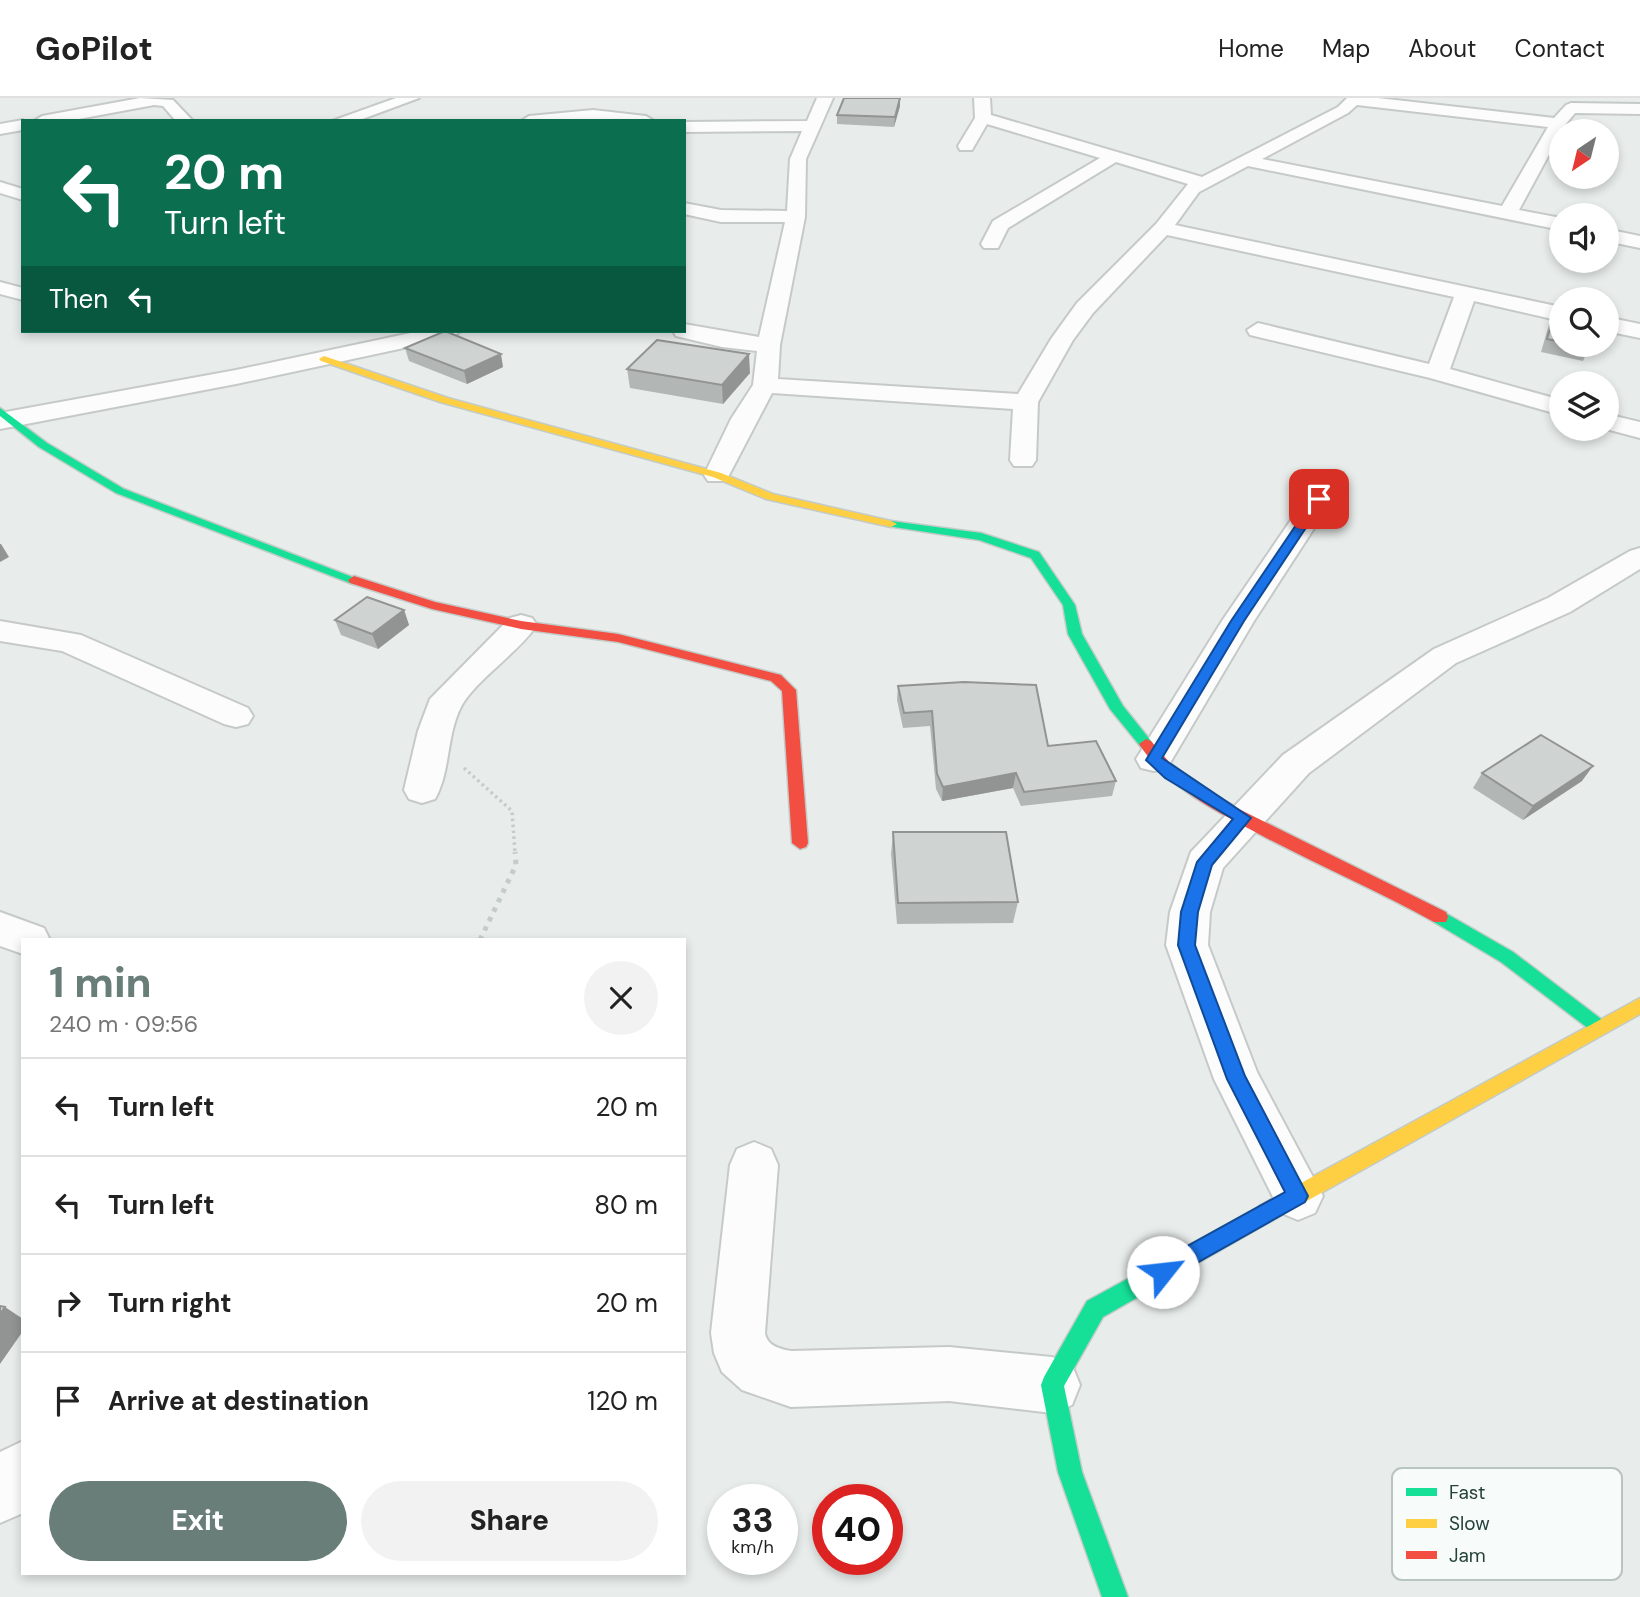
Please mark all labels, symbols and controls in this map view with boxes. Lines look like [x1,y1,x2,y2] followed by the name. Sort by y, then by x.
[35,27,153,70] text: GoPilot
[1218,33,1284,64] text: Home
[1322,33,1370,64] text: Map
[1408,33,1477,64] text: About
[1515,33,1605,64] text: Contact
[1549,119,1619,189] north arrow
[1549,119,1619,441] map controls
[164,140,284,204] text: 20 m
[49,147,140,238] icon: left
[164,202,286,244] text: Turn left
[1549,203,1619,273] button: sound
[122,280,160,318] icon: left
[49,282,108,316] text: Then
[1549,287,1619,357] button: search
[1549,371,1619,441] button: layers
[1289,469,1349,529] pin
[1300,480,1338,518] icon: arrive
[49,955,152,1010] text: 1 min
[584,961,658,1035] button: close
[49,1009,198,1039] text: 240 m · 09:56
[49,1088,87,1126] icon: left
[108,1090,215,1124] text: Turn left
[595,1090,658,1124] text: 20 m
[49,1186,87,1224] icon: left
[108,1188,215,1222] text: Turn left
[594,1188,658,1222] text: 80 m
[1126,1235,1200,1309] position arrow
[49,1284,87,1322] icon: right
[108,1286,232,1320] text: Turn right
[595,1286,658,1320] text: 20 m
[49,1382,87,1420] icon: arrive
[108,1384,369,1418] text: Arrive at destination
[587,1384,658,1418] text: 120 m
[1392,1468,1622,1580] legend
[1449,1480,1485,1505] text: Fast
[49,1481,347,1561] button: Exit
[361,1481,658,1561] button: Share
[812,1484,903,1575] speed limit sign: 40
[731,1497,774,1543] text: 33
[1449,1511,1490,1536] text: Slow
[731,1535,774,1559] text: km/h
[1449,1543,1486,1568] text: Jam

